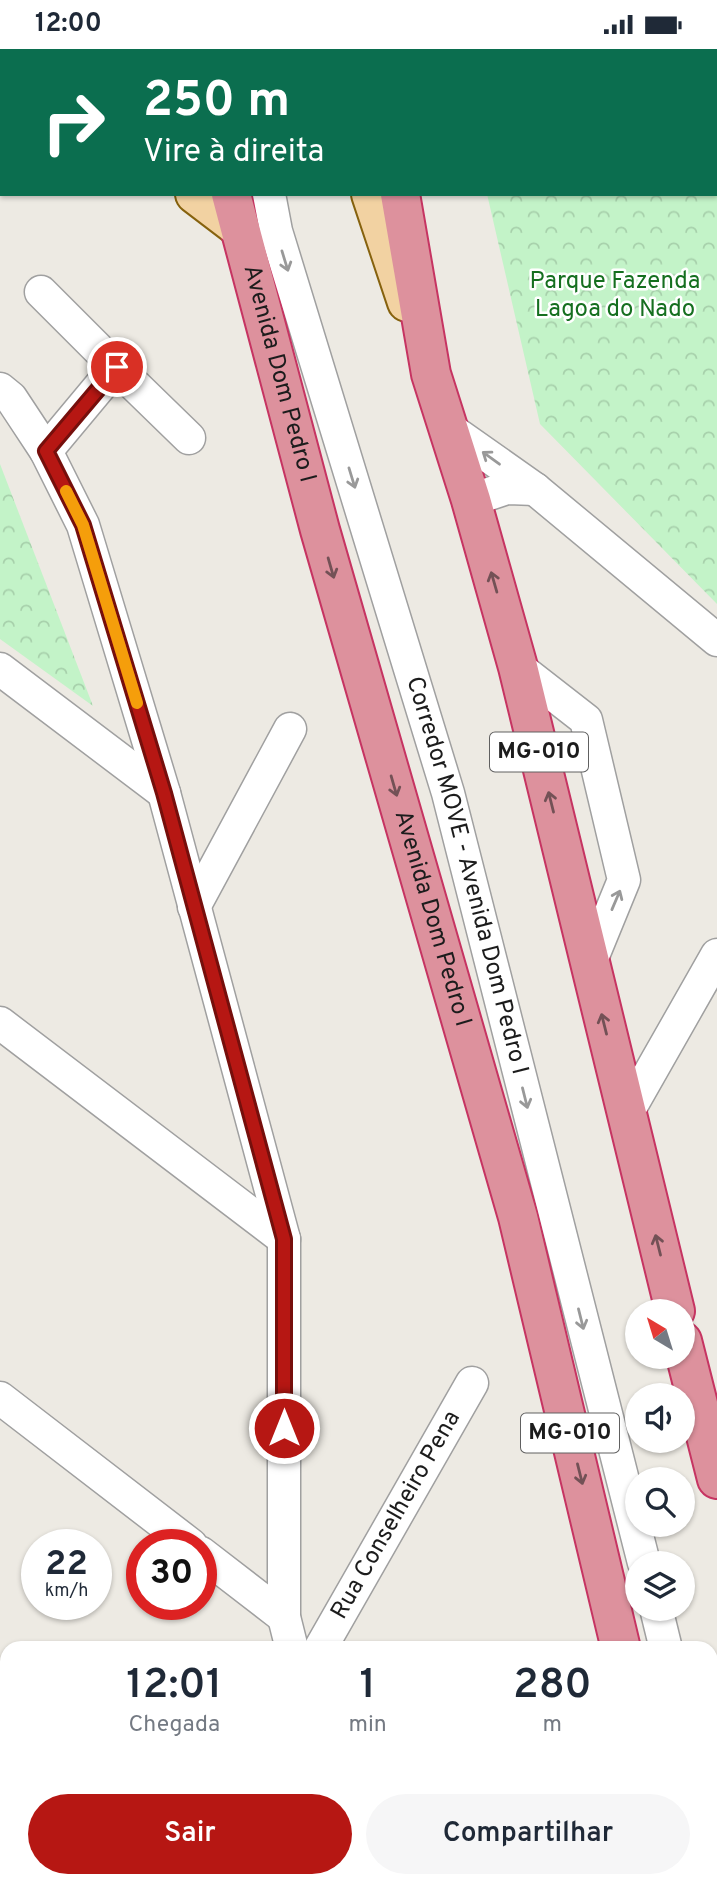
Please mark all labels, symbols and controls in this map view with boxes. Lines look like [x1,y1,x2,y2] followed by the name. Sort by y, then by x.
[35,8,102,41] text: 12:00
[143,72,290,134] text: 250 m
[28,77,119,168] icon: right
[143,133,324,173] text: Vire à direita
[280,249,293,271] one-way arrow
[235,262,322,486] street label: Avenida Dom Pedro I
[530,267,700,325] park label: Parque Fazenda Lagoa do Nado
[87,337,147,397] pin
[98,348,136,386] icon: arrive
[482,451,501,465] one-way arrow
[346,467,359,489] one-way arrow
[325,556,338,578] one-way arrow
[487,571,500,593] one-way arrow
[399,673,533,1079] street label: Corredor MOVE - Avenida Dom Pedro I
[490,733,588,771] road number: MG-010
[388,775,401,797] one-way arrow
[544,792,557,814] one-way arrow
[387,809,477,1031] street label: Avenida Dom Pedro I
[610,890,623,911] one-way arrow
[597,1013,610,1036] one-way arrow
[519,1086,532,1109] one-way arrow
[651,1234,664,1256] one-way arrow
[625,1299,695,1369] north arrow
[625,1299,695,1621] map controls
[575,1307,588,1330] one-way arrow
[625,1383,695,1453] button: sound
[247,1391,321,1465] position arrow
[325,1406,468,1625] street label: Rua Conselheiro Pena
[521,1413,619,1453] road number: MG-010
[574,1462,587,1485] one-way arrow
[625,1467,695,1537] button: search
[126,1529,217,1620] speed limit sign: 30
[45,1543,88,1587] text: 22
[625,1551,695,1621] button: layers
[45,1580,88,1603] text: km/h
[126,1660,222,1713] text: 12:01
[359,1660,376,1713] text: 1
[513,1660,592,1713] text: 280
[128,1711,220,1740] text: Chegada
[348,1711,387,1740] text: min
[543,1711,562,1740] text: m
[28,1794,352,1874] button: Sair
[366,1794,690,1874] button: Compartilhar

